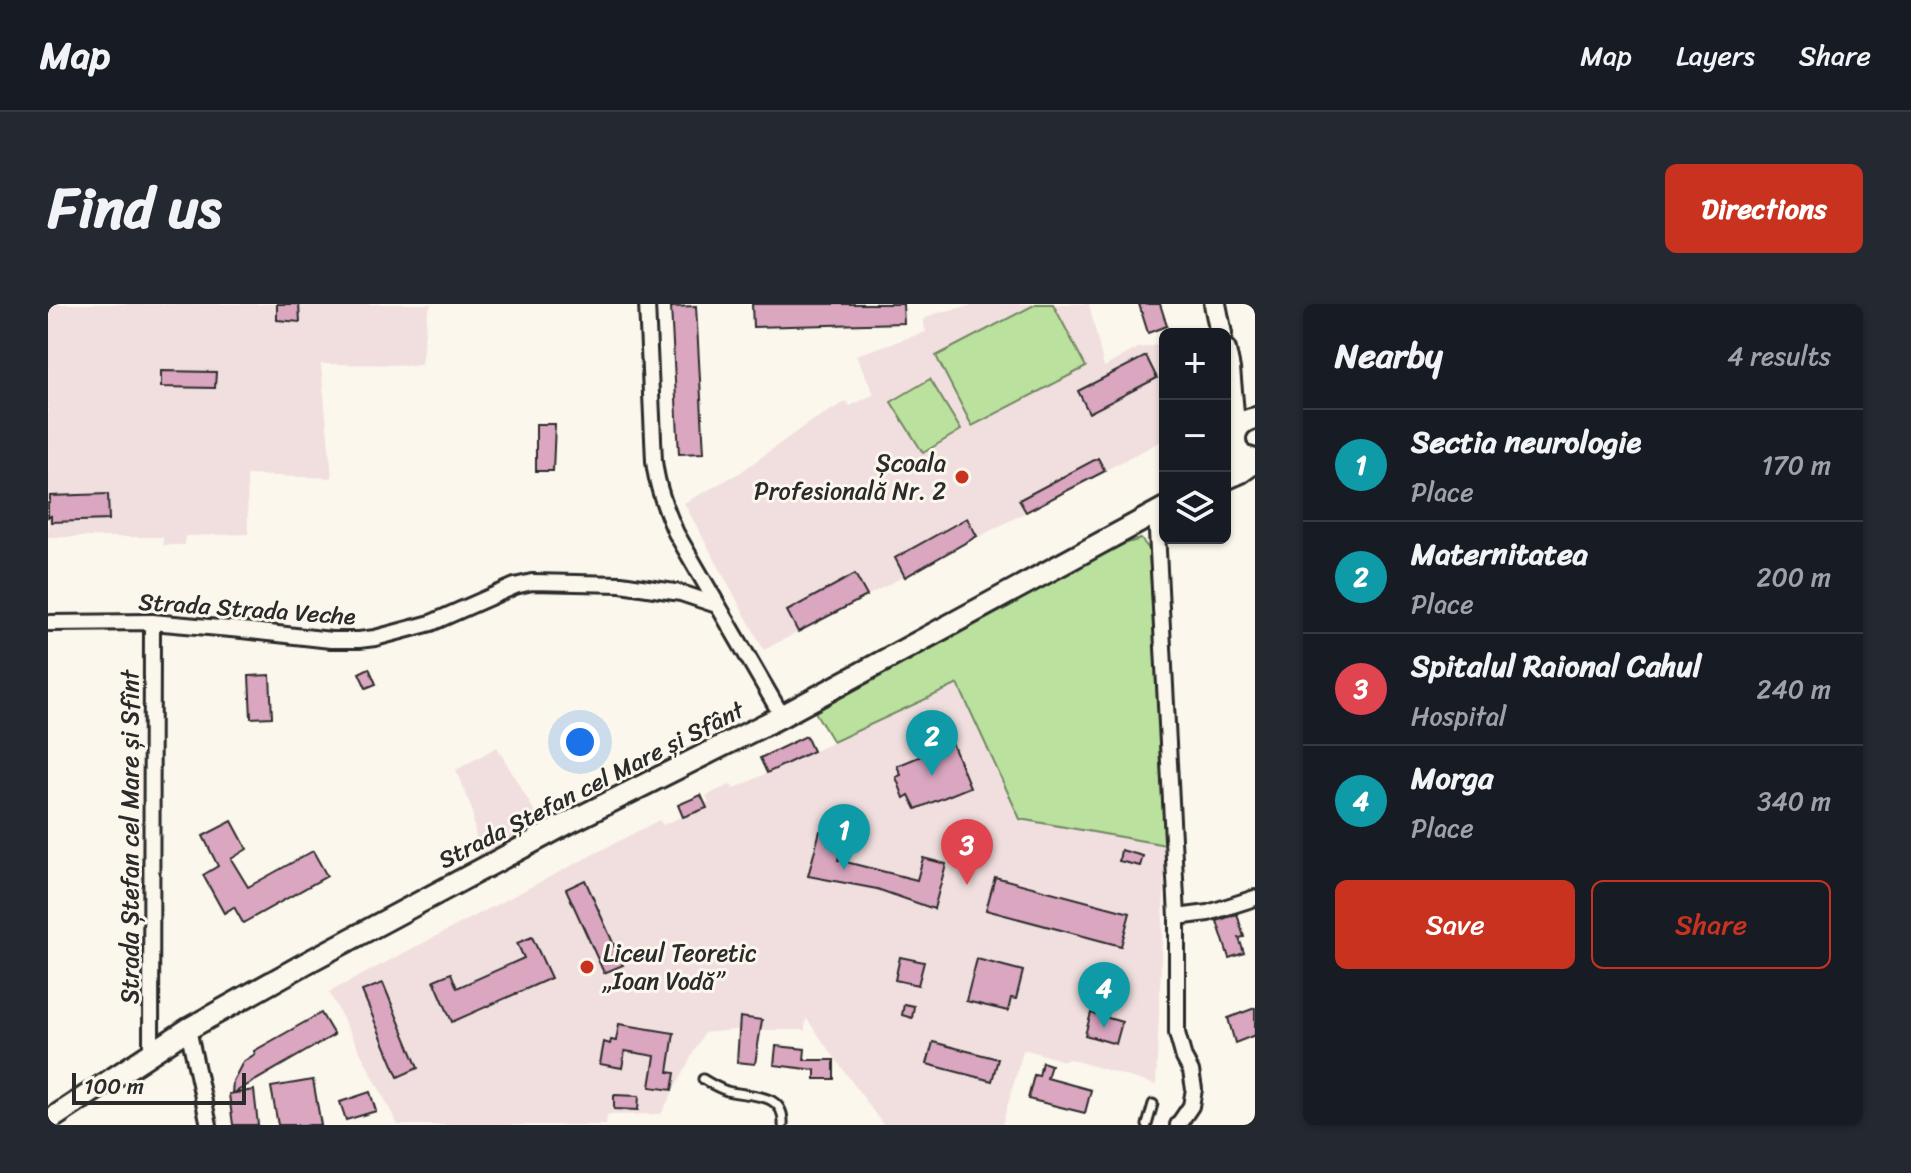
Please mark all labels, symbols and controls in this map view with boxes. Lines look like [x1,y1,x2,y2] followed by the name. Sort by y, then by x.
[40,22,110,89] text: Map
[1580,31,1632,80] text: Map
[1676,31,1755,80] text: Layers
[1799,31,1871,80] text: Share
[48,159,221,258] text: Find us
[1665,164,1863,253] button: Directions
[1335,326,1443,386] text: Nearby
[1159,328,1231,544] map controls
[1159,328,1231,400] button: +
[1727,333,1831,379] text: 4 results
[1159,400,1231,472] button: −
[1411,415,1641,469] text: Sectia neurologie
[754,442,946,512] place label: Școala Profesională Nr. 2
[1355,442,1367,488] text: 1
[1762,442,1831,488] text: 170 m
[953,468,971,486] marker: Școala Profesională Nr. 2
[1411,469,1474,515] text: Place
[1159,472,1231,544] button: layers
[1411,527,1588,581] text: Maternitatea
[1353,554,1369,600] text: 2
[1756,554,1831,600] text: 200 m
[137,580,357,638] street label: Strada Strada Veche
[1411,581,1474,627] text: Place
[1411,639,1701,693] text: Spitalul Raional Cahul
[1354,666,1368,712] text: 3
[1757,666,1831,712] text: 240 m
[109,669,151,1004] street label: Strada Ștefan cel Mare și Sfînt
[430,689,753,881] street label: Strada Ștefan cel Mare și Sfânt
[1411,693,1506,739] text: Hospital
[906,710,958,776] pin: 2
[560,722,600,762] your location
[1411,751,1493,805] text: Morga
[1353,778,1369,824] text: 4
[1757,778,1831,824] text: 340 m
[818,804,870,870] pin: 1
[1411,805,1474,851] text: Place
[941,819,993,885] pin: 3
[1335,880,1575,969] button: Save
[1591,880,1831,969] button: Share
[602,932,757,1002] place label: Liceul Teoretic „Ioan Vodă”
[578,958,596,976] marker: Liceul Teoretic „Ioan Vodă”
[1078,962,1130,1028] pin: 4
[84,1067,144,1106] text: 100 m
[72,1069,246,1105] scale bar

